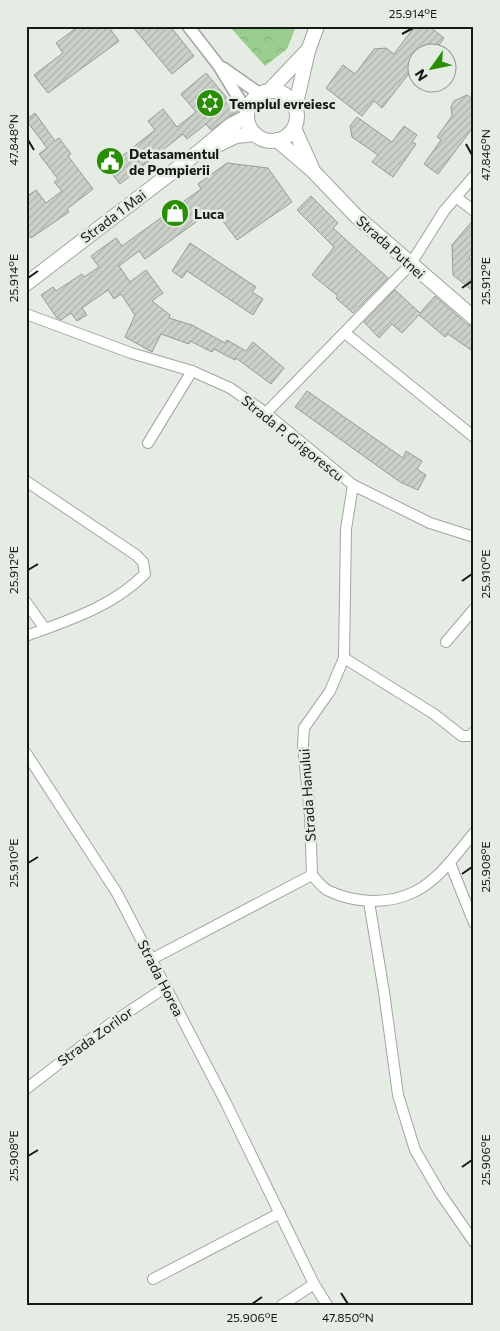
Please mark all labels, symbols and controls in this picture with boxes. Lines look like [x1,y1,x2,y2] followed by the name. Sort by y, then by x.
[389,6,437,20] text: 25.914°E
[408,42,458,92] north arrow
[411,66,431,84] text: N
[195,88,225,118] synagogue icon: Templul evreiesc
[229,95,336,112] place label: Templul evreiesc
[6,114,20,166] text: 47.848°N
[478,129,492,181] text: 47.846°N
[129,145,219,178] place label: Detasamentul de Pompierii
[95,146,125,176] public building icon: Detasamentul de Pompierii
[77,186,149,246] street label: Strada 1 Mai
[160,198,190,228] shop icon: Luca
[194,205,224,222] place label: Luca
[353,212,429,282] street label: Strada Putnei
[6,254,20,302] text: 25.914°E
[478,257,492,305] text: 25.912°E
[238,391,348,485] street label: Strada P. Grigorescu
[6,546,20,594] text: 25.912°E
[478,550,492,598] text: 25.910°E
[295,748,319,842] street label: Strada Hanului
[6,839,20,887] text: 25.910°E
[478,841,492,893] text: 25.908°E
[134,937,188,1019] street label: Strada Horea
[54,1003,136,1069] street label: Strada Zorilor
[6,1130,20,1182] text: 25.908°E
[478,1134,492,1186] text: 25.906°E
[226,1310,278,1324] text: 25.906°E
[322,1310,374,1324] text: 47.850°N

